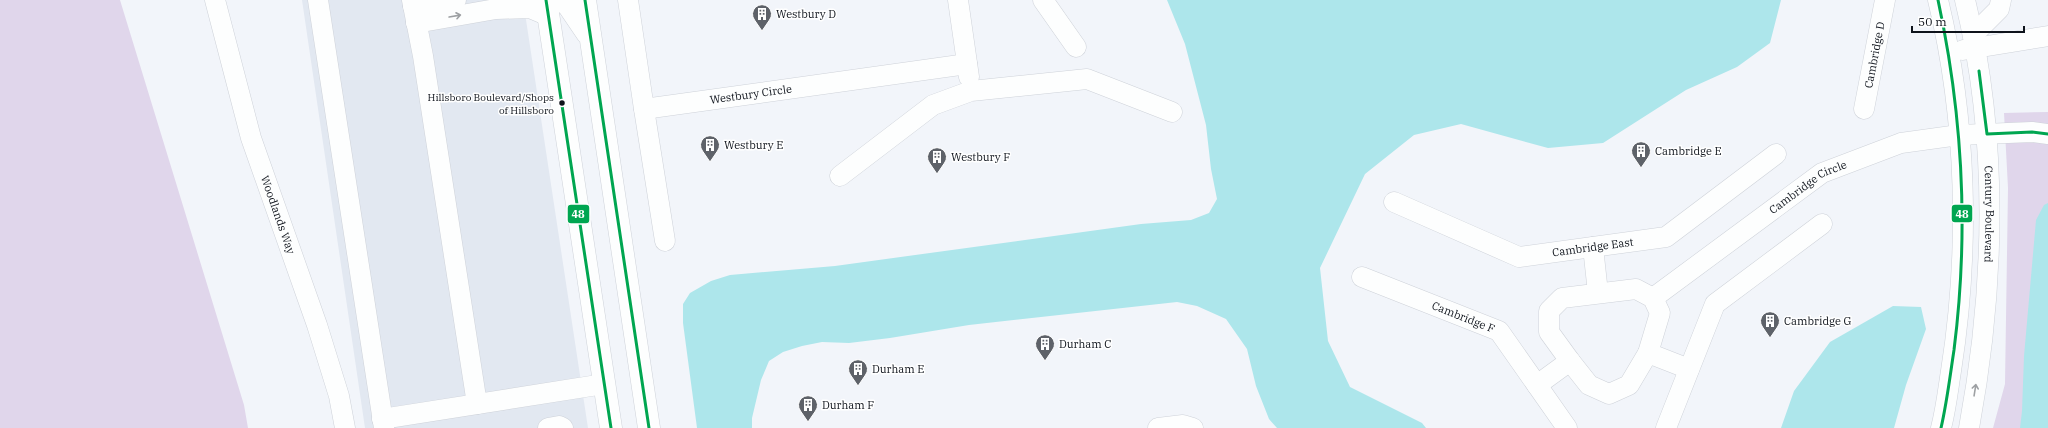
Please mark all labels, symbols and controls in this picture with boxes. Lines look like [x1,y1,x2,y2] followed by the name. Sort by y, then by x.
[751,3,773,31] building icon: Westbury D
[776,7,836,21] place label: Westbury D
[1912,8,2024,34] scale bar
[448,12,461,20] one-way arrow
[1918,14,1947,29] text: 50 m
[1861,20,1888,89] street label: Cambridge D
[709,81,793,107] street label: Westbury Circle
[428,91,554,117] place label: Hillsboro Boulevard/Shops of Hillsboro
[557,98,567,108] marker: Hillsboro Boulevard/Shops of Hillsboro
[699,134,721,162] building icon: Westbury E
[724,138,783,152] place label: Westbury E
[1630,140,1652,168] building icon: Cambridge E
[1655,144,1722,158] place label: Cambridge E
[926,146,948,174] building icon: Westbury F
[951,150,1010,164] place label: Westbury F
[1766,157,1849,217] street label: Cambridge Circle
[1981,165,1997,263] street label: Century Boulevard
[258,174,298,256] street label: Woodlands Way
[567,204,590,224] line badge: 48
[1951,204,1973,223] line badge: 48
[571,207,585,221] text: 48
[1955,207,1969,221] text: 48
[1551,234,1634,259] street label: Cambridge East
[1430,298,1497,336] street label: Cambridge F
[1759,310,1781,338] building icon: Cambridge G
[1784,314,1851,328] place label: Cambridge G
[1034,333,1056,361] building icon: Durham C
[1059,337,1112,351] place label: Durham C
[847,358,869,386] building icon: Durham E
[872,362,924,376] place label: Durham E
[1971,383,1979,396] one-way arrow
[797,394,819,422] building icon: Durham F
[822,398,874,412] place label: Durham F

